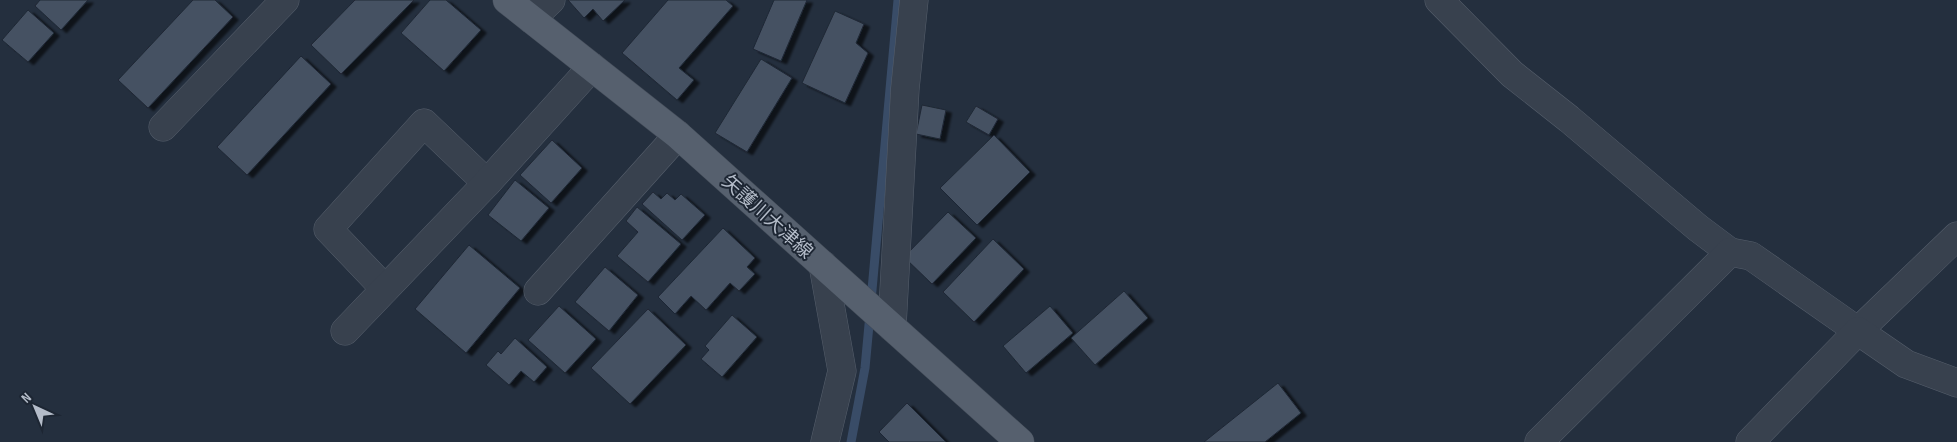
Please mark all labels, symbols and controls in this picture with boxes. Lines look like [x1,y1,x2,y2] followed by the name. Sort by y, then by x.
[717,170,817,264] street label: 矢護川大津線
[10,382,60,432] north arrow
[18,389,35,407] text: N

